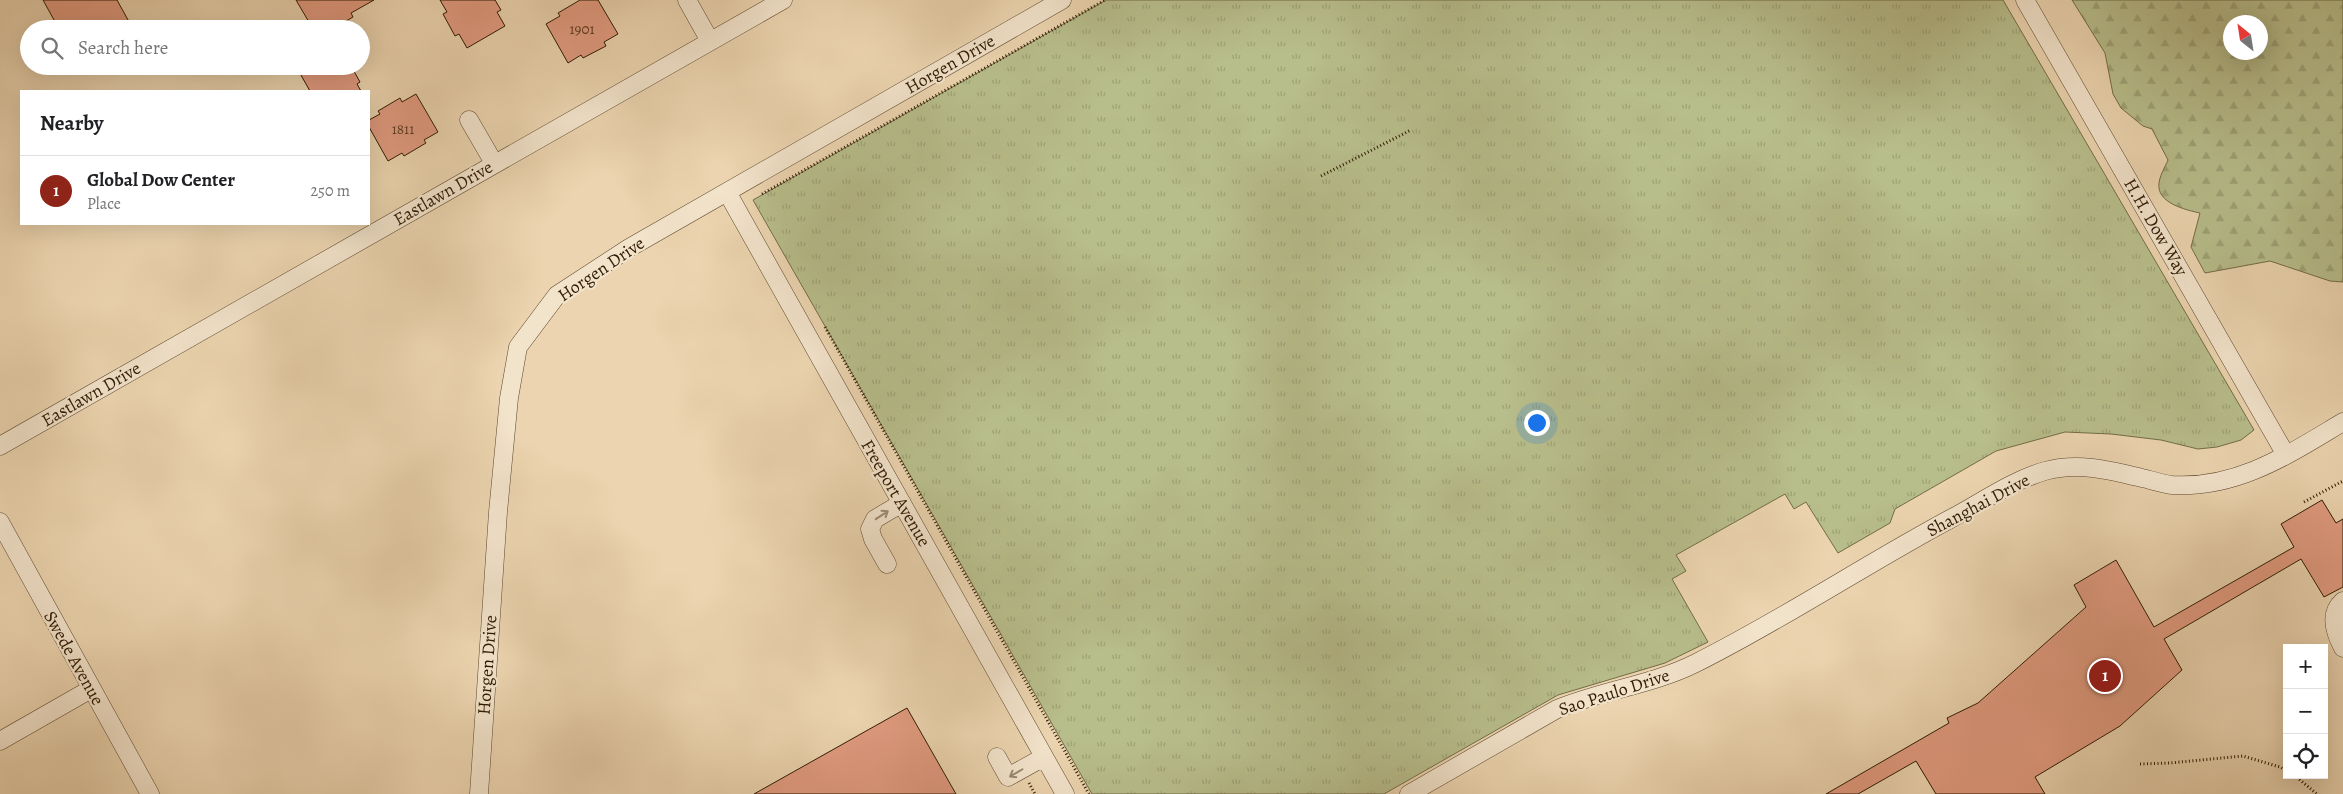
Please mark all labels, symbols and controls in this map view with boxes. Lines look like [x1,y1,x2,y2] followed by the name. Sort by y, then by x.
[2223,15,2268,60] north arrow
[569,19,595,39] house number: 1901
[20,20,370,75] search box
[901,29,999,99] street label: Horgen Drive
[38,34,66,62] icon: search
[78,35,168,61] text: Search here
[40,109,103,137] text: Nearby
[392,119,414,139] house number: 1811
[389,155,497,231] street label: Eastlawn Drive
[87,167,235,193] text: Global Dow Center
[2118,174,2194,281] street label: H.H. Dow Way
[53,180,59,202] text: 1
[311,180,350,202] text: 250 m
[87,193,121,215] text: Place
[553,231,649,307] street label: Horgen Drive
[37,356,145,432] street label: Eastlawn Drive
[1524,410,1550,436] your location
[856,435,936,551] street label: Freeport Avenue
[1922,468,2034,542] street label: Shanghai Drive
[875,510,889,520] one-way arrow
[38,606,110,710] street label: Swede Avenue
[472,614,502,716] street label: Horgen Drive
[2283,644,2328,779] map controls
[2283,644,2328,689] button: +
[2089,657,2121,695] pin: 1
[1556,663,1672,721] street label: Sao Paulo Drive
[2283,689,2328,734] button: −
[2283,734,2328,779] button: locate
[1009,769,1024,778] one-way arrow

